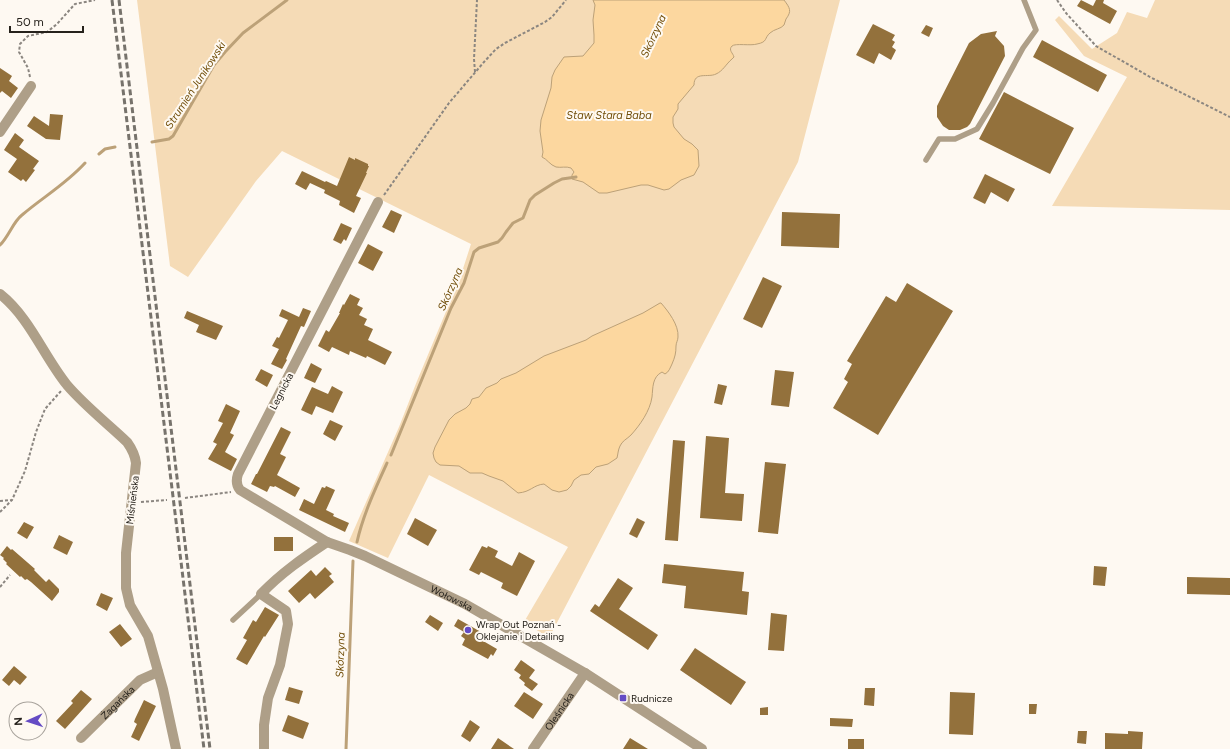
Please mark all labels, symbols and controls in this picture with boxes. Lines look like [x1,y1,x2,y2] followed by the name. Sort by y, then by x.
[10,8,83,34] scale bar
[638,12,669,60] water label: Skórzyna
[16,15,44,29] text: 50 m
[162,39,229,131] water label: Strumień Junikowski
[566,109,652,122] water label: Staw Stara Baba
[435,265,466,313] water label: Skórzyna
[267,371,296,412] street label: Legnicka
[123,475,142,525] street label: Miśnieńska
[428,582,475,614] street label: Wołowska
[476,618,564,643] place label: Wrap Out Poznań - Oklejanie i Detailing
[463,625,473,635] marker: Wrap Out Poznań - Oklejanie i Detailing
[333,631,348,678] water label: Skórzyna
[98,683,137,722] street label: Żagańska
[542,690,577,733] street label: Oleśnicka
[631,692,673,705] place label: Rudnicze
[618,693,628,703] marker: Rudnicze
[8,701,48,741] north arrow
[12,717,25,726] text: N

